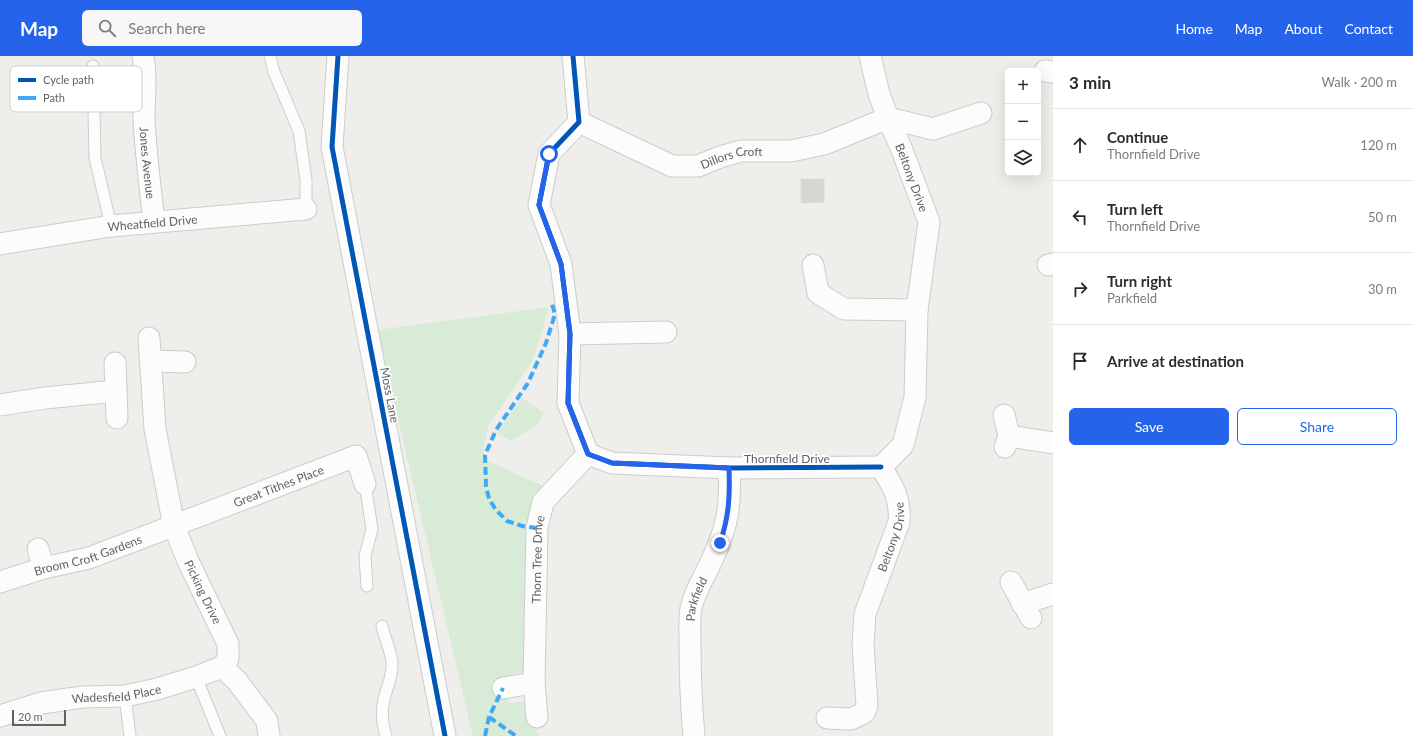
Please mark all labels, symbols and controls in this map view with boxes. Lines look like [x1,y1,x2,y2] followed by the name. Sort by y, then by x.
[82,10,362,46] search box
[20,17,58,40] text: Map
[96,17,118,39] icon: search
[128,19,206,37] text: Search here
[1175,20,1213,37] text: Home
[1235,20,1262,37] text: Map
[1284,20,1322,37] text: About
[1344,20,1393,37] text: Contact
[10,66,142,112] legend
[1005,68,1041,176] map controls
[1005,68,1041,104] button: +
[1069,72,1111,93] text: 3 min
[43,73,94,86] text: Cycle path
[1321,74,1397,90] text: Walk · 200 m
[43,91,65,104] text: Path
[1005,104,1041,140] button: −
[137,126,159,200] street label: Jones Avenue
[1107,128,1168,146] text: Continue
[1069,134,1091,156] icon: ahead
[1360,137,1397,153] text: 120 m
[1005,140,1041,176] button: layers
[892,141,932,214] street label: Beltony Drive
[698,143,763,172] street label: Dillors Croft
[540,145,558,163] route start
[1107,146,1200,162] text: Thornfield Drive
[1107,200,1163,218] text: Turn left
[1069,206,1091,228] icon: left
[1368,209,1397,225] text: 50 m
[107,211,198,234] street label: Wheatfield Drive
[1107,218,1200,234] text: Thornfield Drive
[1107,272,1172,290] text: Turn right
[1069,278,1091,300] icon: right
[1368,281,1397,297] text: 30 m
[1107,290,1157,306] text: Parkfield
[1069,350,1091,372] icon: arrive
[1107,352,1244,370] text: Arrive at destination
[377,366,403,424] street label: Moss Lane
[1069,408,1229,445] button: Save
[1237,408,1397,445] button: Share
[744,451,830,466] street label: Thornfield Drive
[231,462,326,510] street label: Great Tithes Place
[874,501,907,574] street label: Beltony Drive
[528,513,547,604] street label: Thorn Tree Drive
[32,531,144,578] street label: Broom Croft Gardens
[711,534,729,552] route end
[181,558,225,626] street label: Picking Drive
[682,574,710,622] street label: Parkfield
[71,681,163,706] street label: Wadesfield Place
[12,708,66,727] scale bar
[18,710,43,723] text: 20 m

